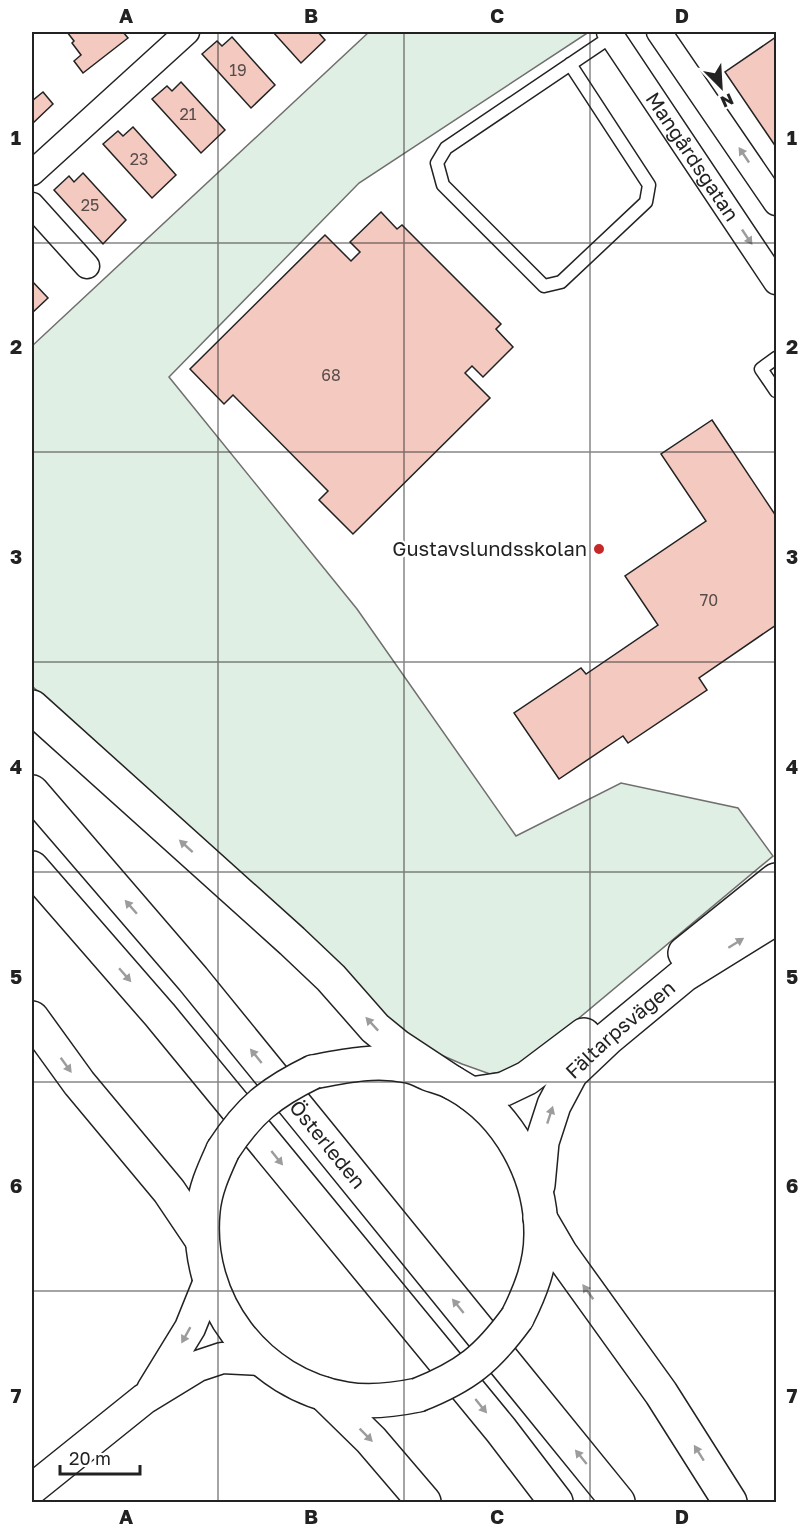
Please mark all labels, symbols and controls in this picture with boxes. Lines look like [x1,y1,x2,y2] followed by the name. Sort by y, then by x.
[119,3,133,27] text: A
[304,3,318,27] text: B
[490,3,504,27] text: C
[675,3,689,27] text: D
[691,57,751,117] north arrow
[229,60,247,80] house number: 19
[642,87,745,225] street label: Mangårdsgatan
[717,89,737,112] text: N
[179,104,197,124] house number: 21
[11,125,21,149] text: 1
[787,125,797,149] text: 1
[738,147,749,163] one-way arrow
[130,149,148,169] house number: 23
[81,195,99,215] house number: 25
[741,229,752,245] one-way arrow
[10,334,22,358] text: 2
[786,334,798,358] text: 2
[321,365,341,385] house number: 68
[392,536,587,560] place label: Gustavslundsskolan
[592,542,606,556] marker: Gustavslundsskolan
[10,544,22,568] text: 3
[786,544,798,568] text: 3
[700,590,718,610] house number: 70
[10,754,22,778] text: 4
[786,754,798,778] text: 4
[179,840,194,853] one-way arrow
[125,900,138,915] one-way arrow
[728,937,744,948] one-way arrow
[10,964,22,988] text: 5
[786,964,798,988] text: 5
[119,968,132,983] one-way arrow
[560,975,679,1083] street label: Fältarpsvägen
[366,1017,380,1031] one-way arrow
[249,1048,262,1064] one-way arrow
[60,1057,72,1073] one-way arrow
[285,1095,371,1193] street label: Österleden
[546,1106,556,1124] one-way arrow
[271,1150,283,1165] one-way arrow
[10,1173,22,1197] text: 6
[786,1173,798,1197] text: 6
[582,1285,594,1301] one-way arrow
[452,1298,465,1313] one-way arrow
[180,1327,191,1343] one-way arrow
[11,1383,22,1407] text: 7
[787,1383,798,1407] text: 7
[474,1398,487,1413] one-way arrow
[358,1428,373,1442] one-way arrow
[60,1438,140,1476] scale bar
[693,1445,704,1461] one-way arrow
[69,1447,111,1469] text: 20 m
[574,1449,587,1465] one-way arrow
[119,1504,133,1528] text: A
[304,1504,318,1528] text: B
[490,1504,504,1528] text: C
[675,1504,689,1528] text: D

